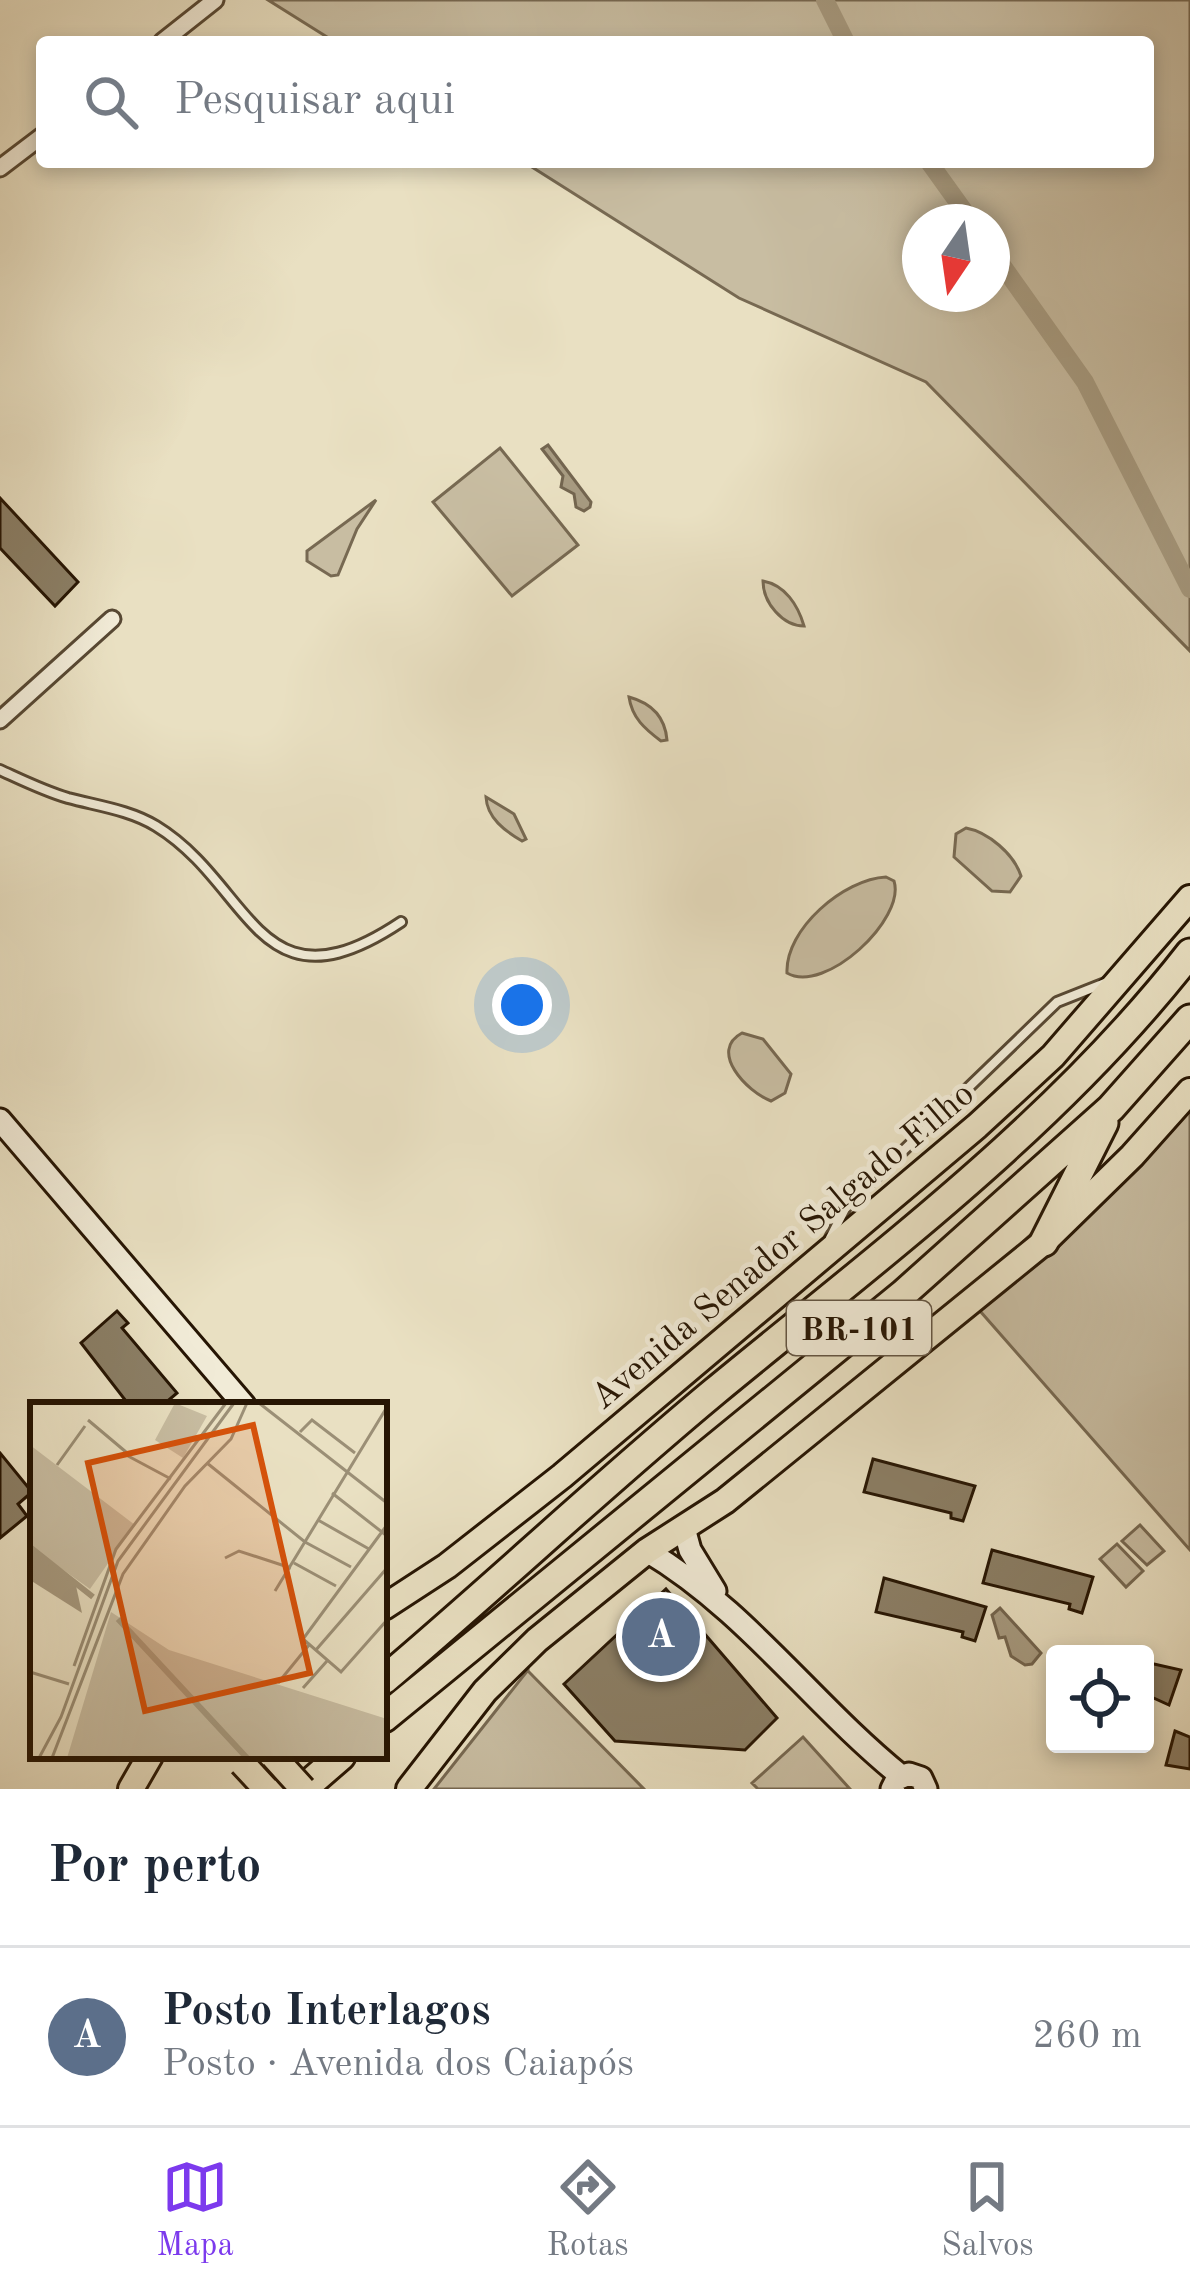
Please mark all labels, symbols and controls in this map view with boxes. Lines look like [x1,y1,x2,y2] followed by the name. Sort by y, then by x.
[36,36,1154,168] search box
[78,69,144,135] icon: search
[174,79,455,124] text: Pesquisar aqui
[902,204,1010,312] north arrow
[492,975,552,1035] your location
[585,1077,982,1418] street label: Avenida Senador Salgado Filho
[787,1301,931,1355] road number: BR-101
[30,1402,387,1759] inset map
[622,1592,700,1682] pin: A
[1046,1645,1154,1753] map controls
[1046,1645,1154,1753] button: locate
[48,1842,262,1893] text: Por perto
[162,1990,491,2035] text: Posto Interlagos
[72,2017,102,2056] text: A
[1032,2017,1142,2056] text: 260 m
[162,2045,634,2084] text: Posto · Avenida dos Caiapós
[156,2154,234,2267] tab: Mapa
[546,2154,629,2267] tab: Rotas
[941,2154,1034,2267] tab: Salvos

